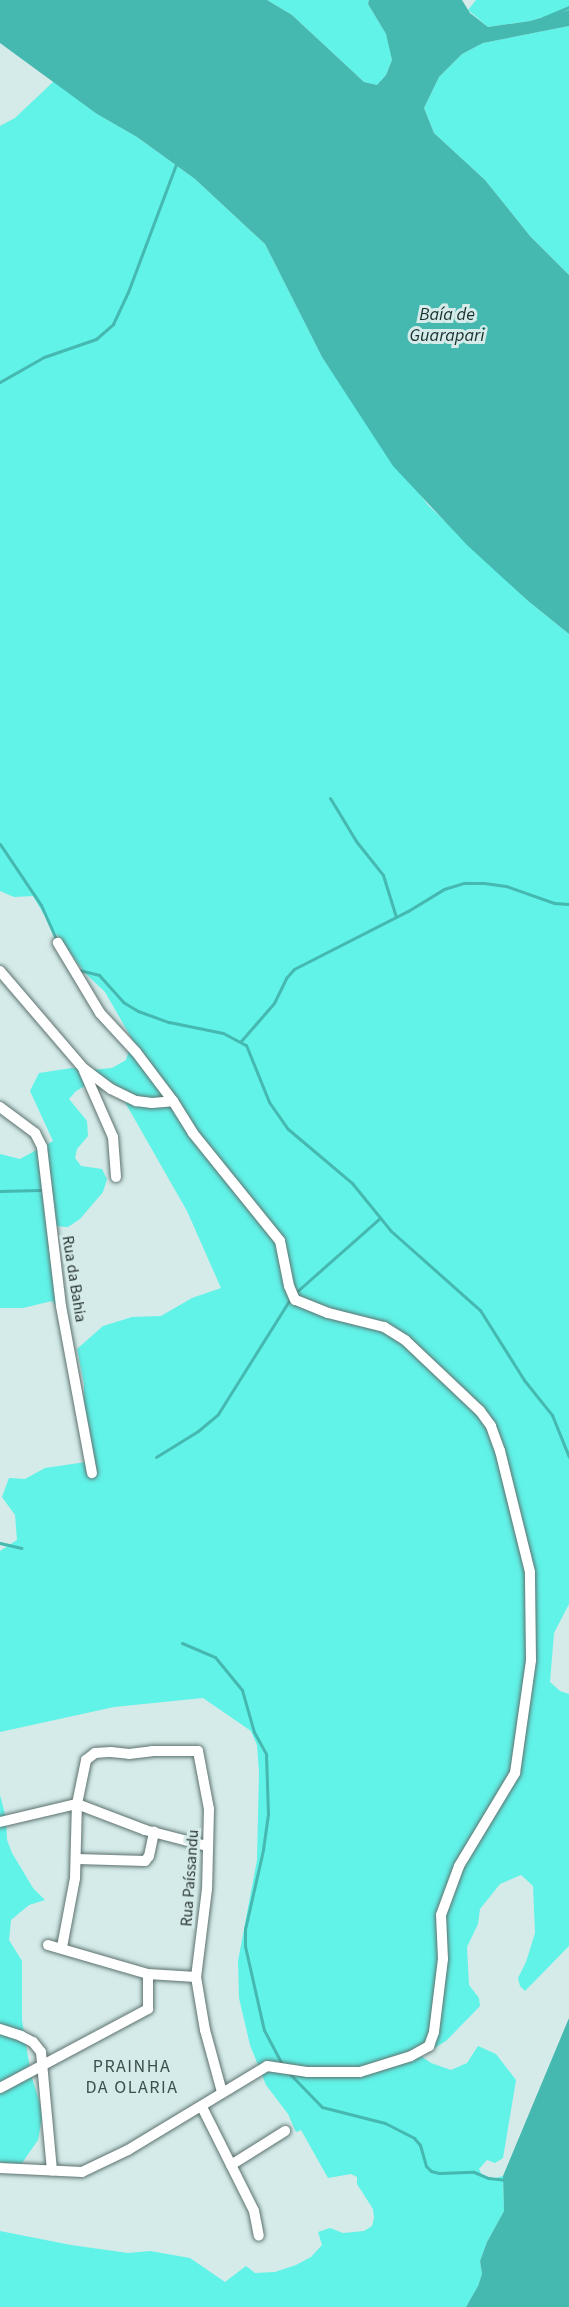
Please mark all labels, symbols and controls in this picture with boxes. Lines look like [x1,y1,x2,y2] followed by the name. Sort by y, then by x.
[410,305,484,348] water label: Baía de Guarapari
[58,1234,90,1324] street label: Rua da Bahia
[177,1829,203,1927] street label: Rua Paíssandu
[85,2057,179,2100] district label: PRAINHA DA OLARIA

